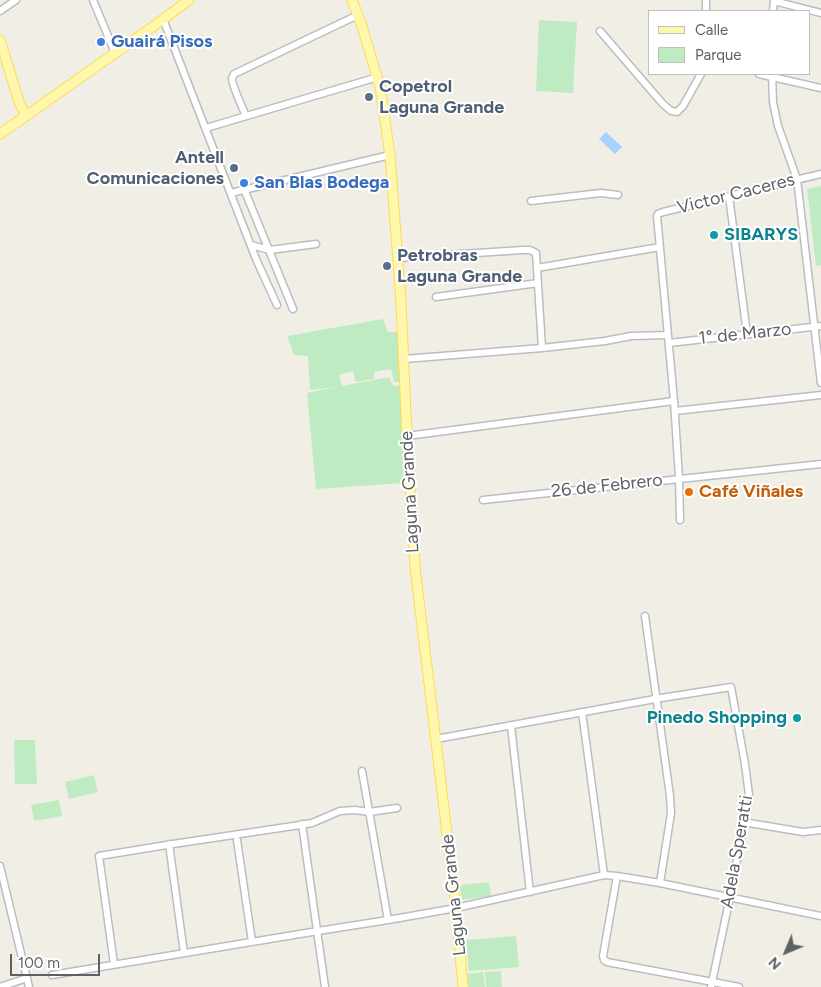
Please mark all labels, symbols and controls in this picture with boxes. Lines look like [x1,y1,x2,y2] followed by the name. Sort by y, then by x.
[648,10,811,75] legend
[695,21,728,39] text: Calle
[111,31,212,53] place label: Guairá Pisos
[95,36,107,48] marker: Guairá Pisos
[695,46,742,64] text: Parque
[379,76,504,118] place label: Copetrol Laguna Grande
[363,91,375,103] marker: Copetrol Laguna Grande
[87,147,224,190] place label: Antell Comunicaciones
[228,162,240,174] marker: Antell Comunicaciones
[675,169,797,219] street label: Victor Caceres
[254,172,389,194] place label: San Blas Bodega
[238,177,250,189] marker: San Blas Bodega
[724,224,798,246] place label: SIBARYS
[708,229,720,241] marker: SIBARYS
[397,245,522,288] place label: Petrobras Laguna Grande
[381,260,393,272] marker: Petrobras Laguna Grande
[698,318,792,350] street label: 1° de Marzo
[396,430,424,554] street label: Laguna Grande
[550,469,664,503] street label: 26 de Febrero
[699,481,803,503] place label: Café Viñales
[683,486,695,498] marker: Café Viñales
[647,707,787,729] place label: Pinedo Shopping
[791,712,803,724] marker: Pinedo Shopping
[716,794,758,910] street label: Adela Speratti
[437,833,471,957] street label: Laguna Grande
[761,927,811,977] north arrow
[12,944,102,976] scale bar
[765,953,785,973] text: N
[18,954,60,972] text: 100 m

